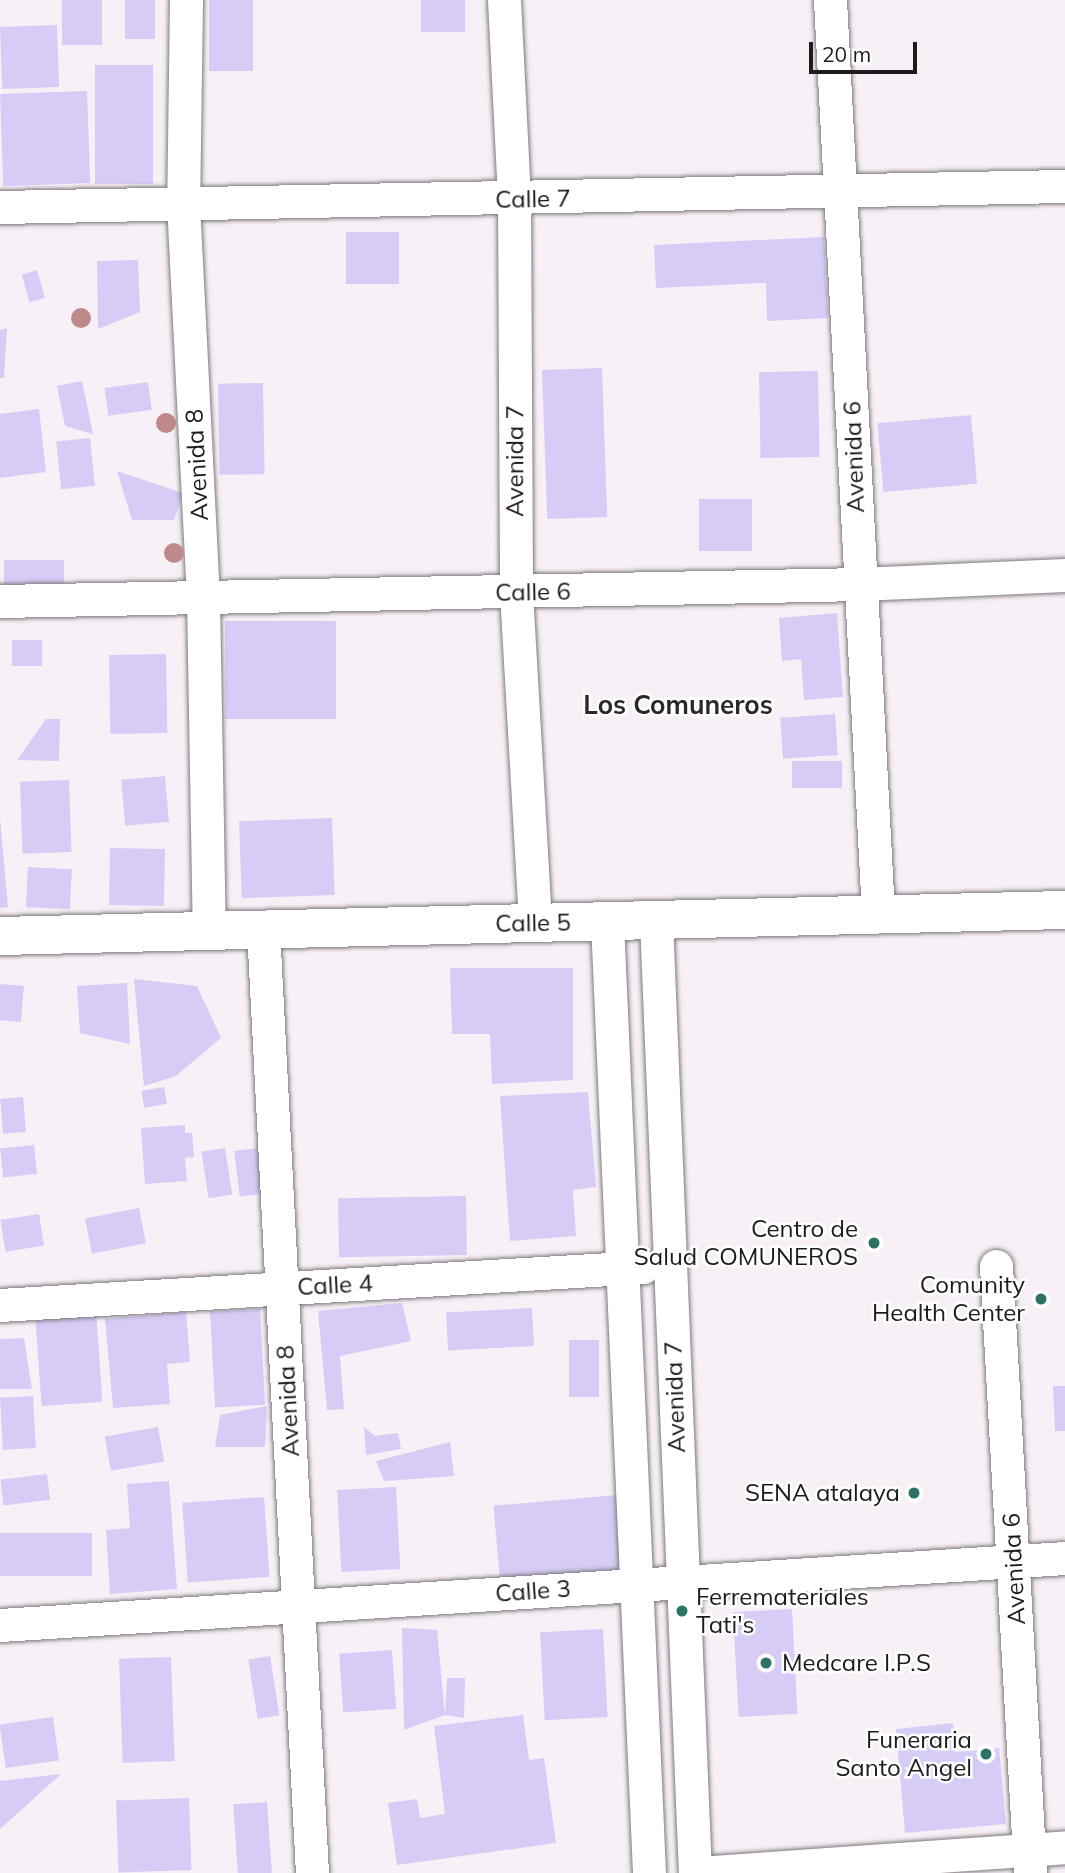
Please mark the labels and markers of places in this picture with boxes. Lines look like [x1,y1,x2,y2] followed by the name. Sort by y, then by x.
[634,1215,858,1271] place label: Centro de Salud COMUNEROS
[864,1233,884,1253] marker: Centro de Salud COMUNEROS
[872,1271,1025,1327] place label: Comunity Health Center
[1031,1289,1051,1309] marker: Comunity Health Center
[745,1479,900,1507] place label: SENA atalaya
[906,1485,922,1501] marker: SENA atalaya
[696,1583,869,1639] place label: Ferremateriales Tati's
[674,1603,690,1619] marker: Ferremateriales Tati's
[782,1649,931,1677] place label: Medcare I.P.S
[756,1653,776,1673] marker: Medcare I.P.S
[835,1726,972,1782] place label: Funeraria Santo Angel
[978,1746,994,1762] marker: Funeraria Santo Angel

